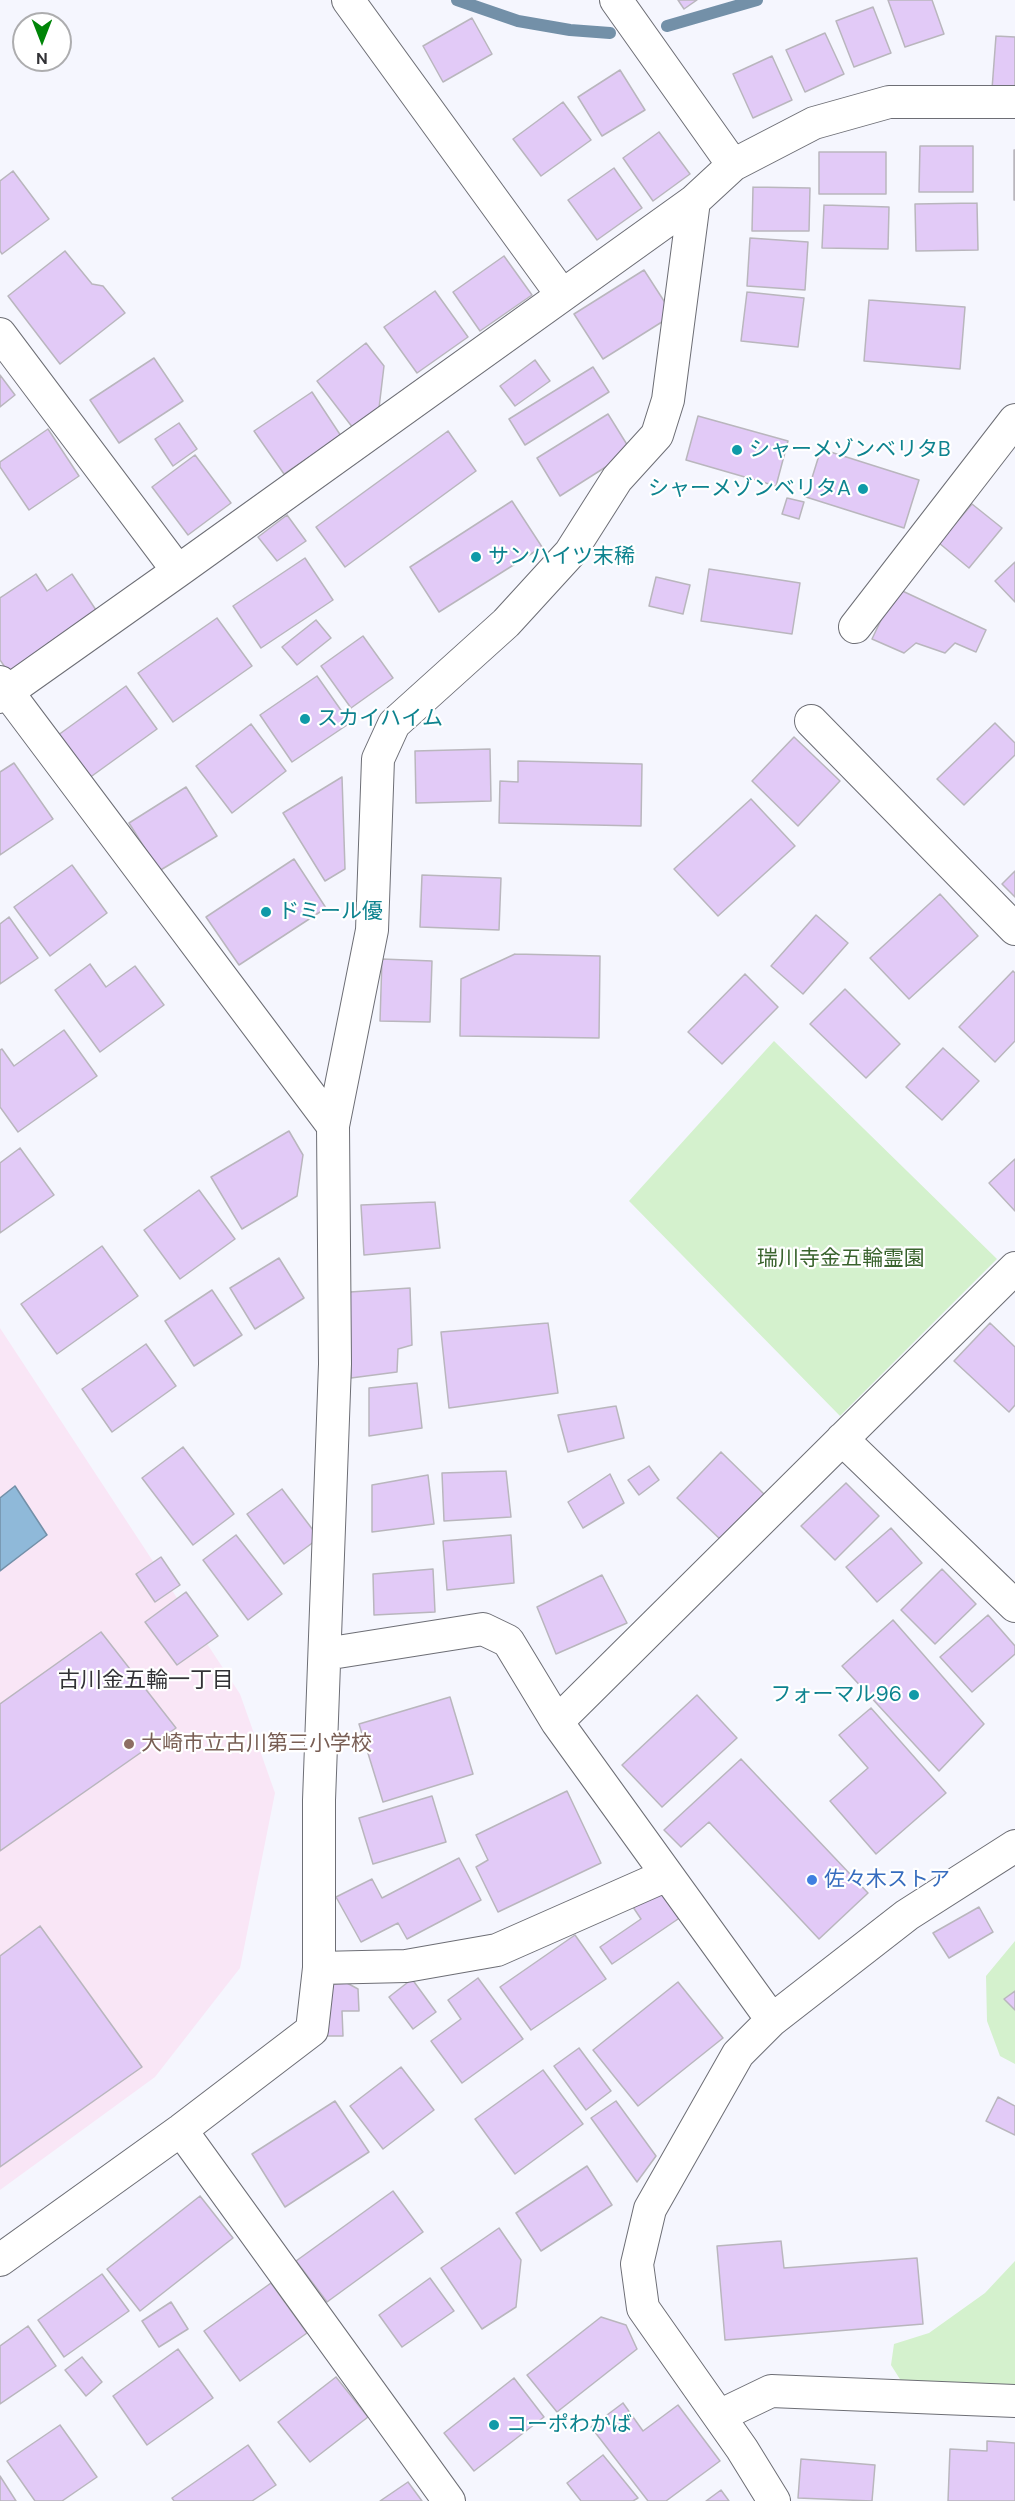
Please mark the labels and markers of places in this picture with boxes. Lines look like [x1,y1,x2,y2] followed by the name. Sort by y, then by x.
[749,437,951,463] place label: シャーメゾンベリタB
[730,443,744,457] marker: シャーメゾンベリタB
[648,476,851,502] place label: シャーメゾンベリタA
[856,482,870,496] marker: シャーメゾンベリタA
[488,544,635,570] place label: サンハイツ末稀
[469,550,483,564] marker: サンハイツ末稀
[317,706,443,732] place label: スカイハイム
[298,712,312,726] marker: スカイハイム
[278,899,383,925] place label: ドミール優
[259,905,273,919] marker: ドミール優
[771,1682,902,1708] place label: フォーマル96
[907,1688,921,1702] marker: フォーマル96
[141,1731,372,1757] place label: 大崎市立古川第三小学校
[122,1737,136,1751] marker: 大崎市立古川第三小学校
[824,1867,950,1893] place label: 佐々木ストア
[805,1873,819,1887] marker: 佐々木ストア
[506,2412,632,2438] place label: コーポわかば
[487,2418,501,2432] marker: コーポわかば

